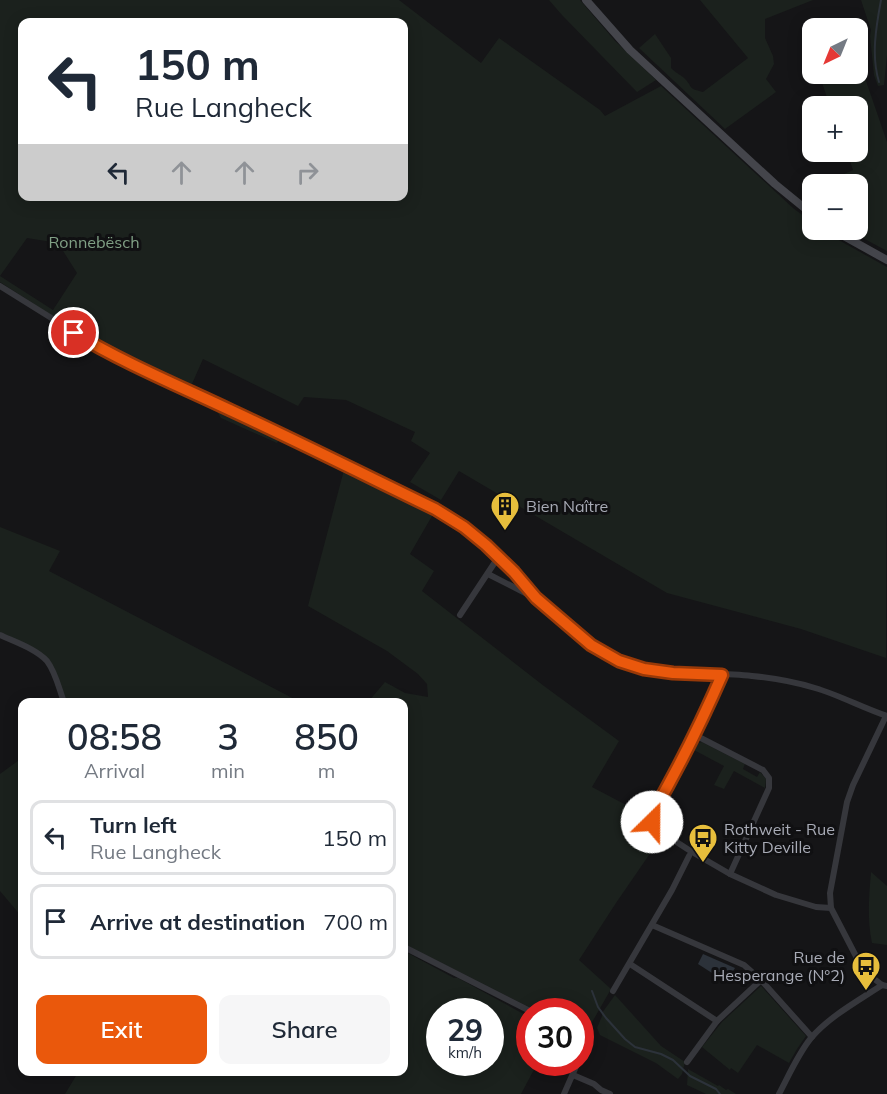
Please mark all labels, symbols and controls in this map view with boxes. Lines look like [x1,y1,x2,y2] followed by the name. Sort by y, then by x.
[802,18,868,84] north arrow
[802,18,868,240] map controls
[135,38,260,91] text: 150 m
[36,42,114,120] icon: left
[135,90,312,124] text: Rue Langheck
[802,96,868,162] button: +
[102,156,135,189] icon: left
[165,156,198,189] icon: ahead
[228,156,261,189] icon: ahead
[291,156,324,189] icon: right
[802,174,868,240] button: −
[48,232,140,252] park label: Ronnebësch
[48,307,99,358] pin
[57,316,90,349] icon: arrive
[489,490,521,532] building icon: Bien Naître
[526,496,608,516] place label: Bien Naître
[67,714,162,759] text: 08:58
[217,714,239,759] text: 3
[294,714,359,759] text: 850
[84,758,145,783] text: Arrival
[211,758,245,783] text: min
[318,758,335,783] text: m
[620,790,684,854] position arrow
[90,811,177,839] text: Turn left
[724,819,835,857] place label: Rothweit - Rue Kitty Deville
[39,821,72,854] icon: left
[687,822,719,864] bus stop icon: Rothweit - Rue Kitty Deville
[322,824,387,852] text: 150 m
[90,839,221,864] text: Rue Langheck
[39,905,72,938] icon: arrive
[90,908,305,936] text: Arrive at destination
[323,908,388,936] text: 700 m
[713,947,845,985] place label: Rue de Hesperange (N°2)
[850,950,882,992] bus stop icon: Rue de Hesperange (N°2)
[36,995,207,1064] button: Exit
[219,995,390,1064] button: Share
[516,998,594,1076] speed limit sign: 30
[447,1011,483,1049] text: 29
[448,1043,482,1062] text: km/h

